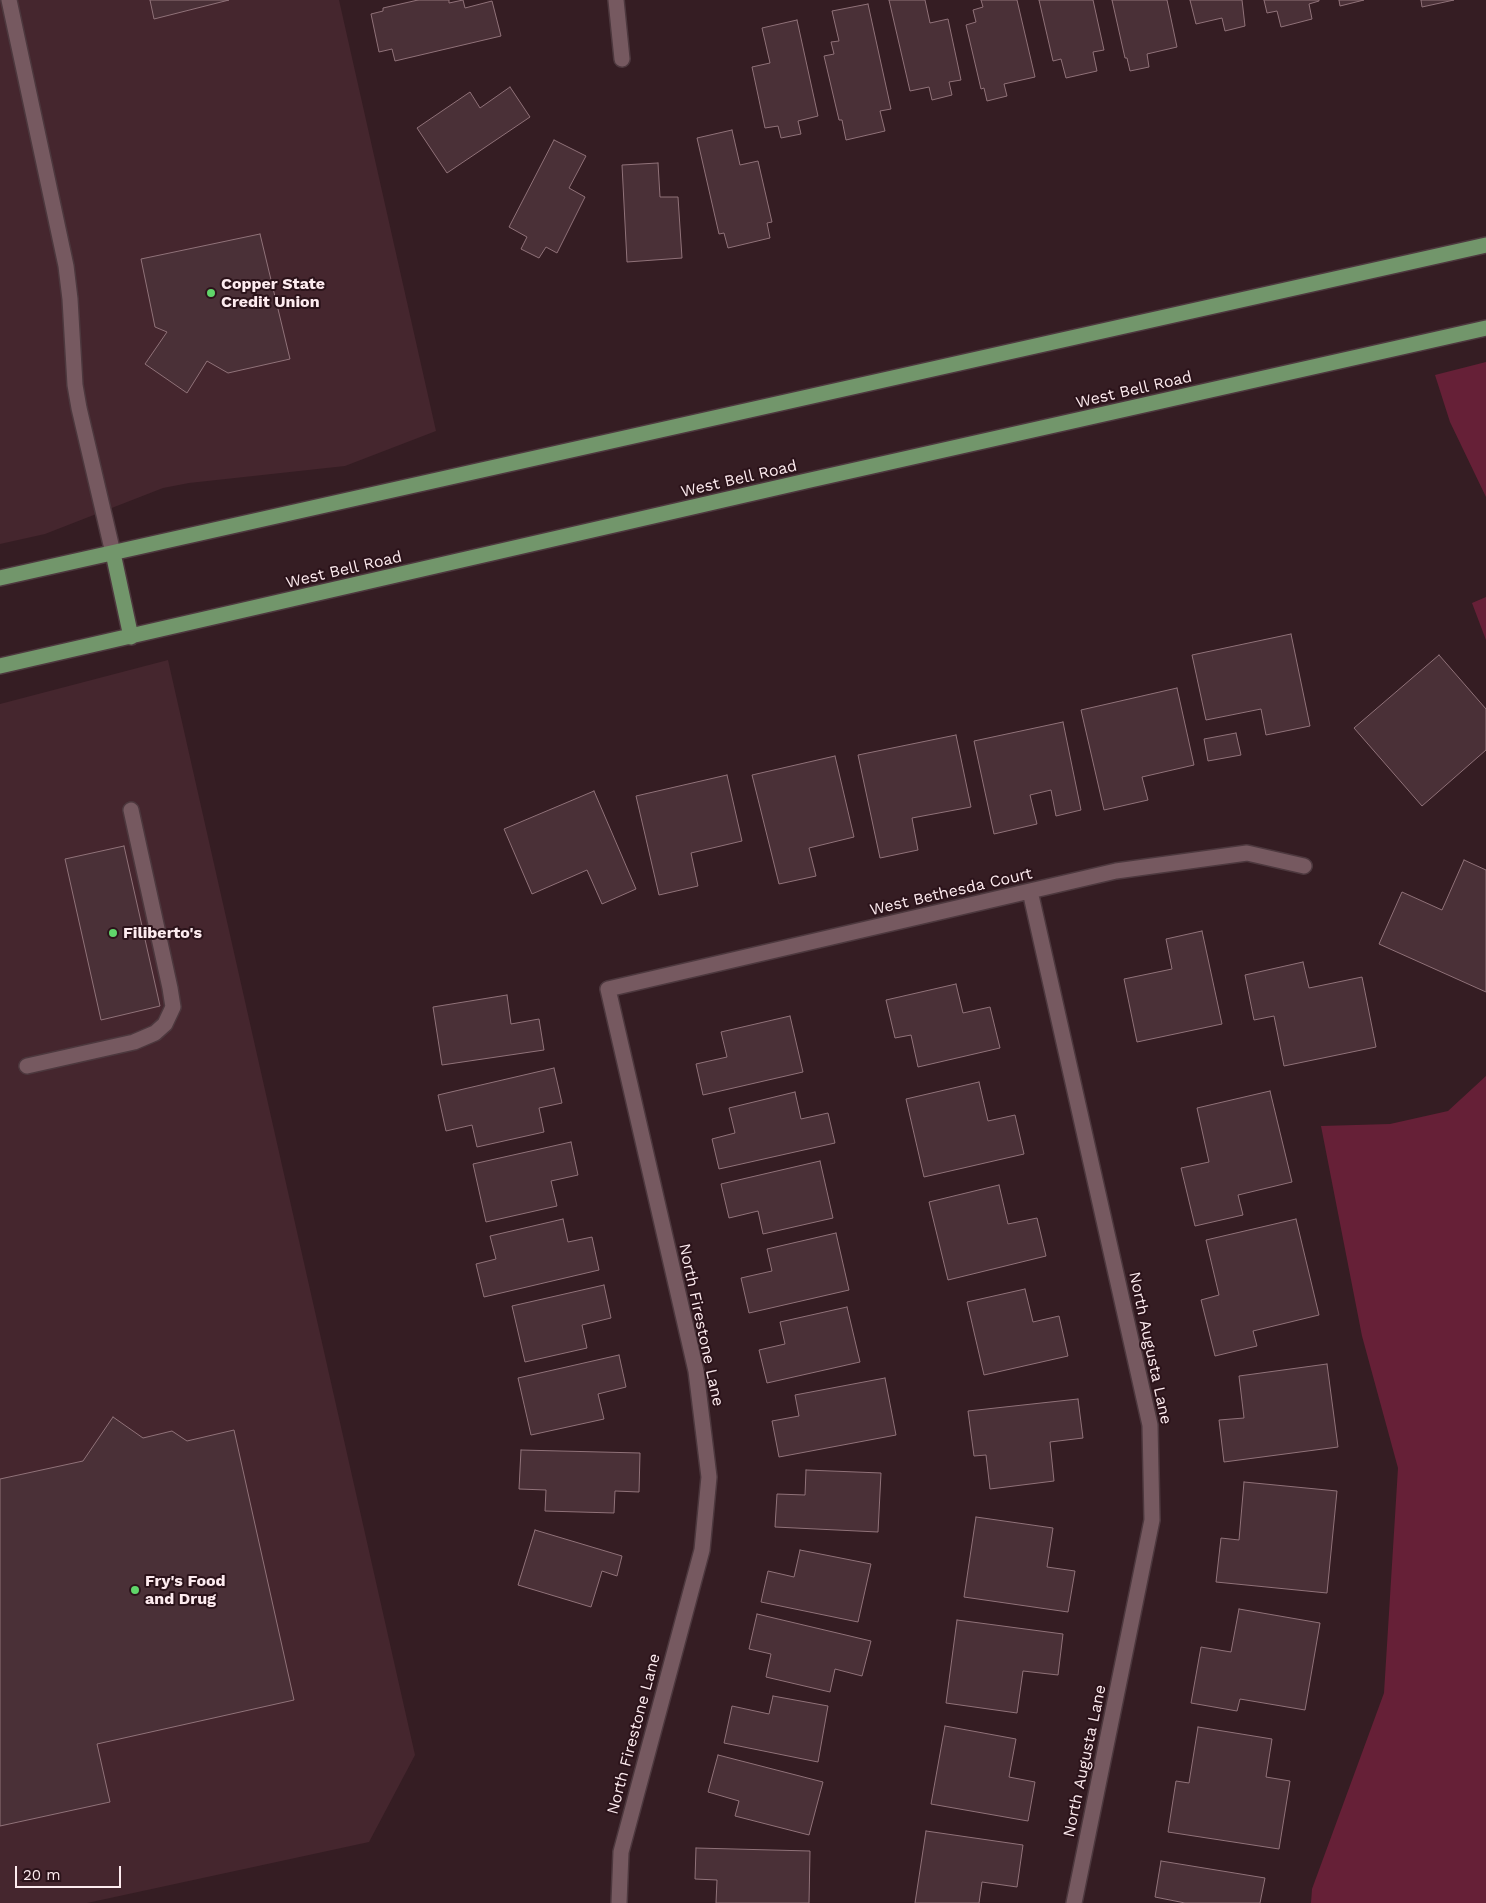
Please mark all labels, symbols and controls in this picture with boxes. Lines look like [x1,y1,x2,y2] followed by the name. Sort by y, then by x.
[221,274,325,312] place label: Copper State Credit Union
[205,287,217,299] marker: Copper State Credit Union
[1074,367,1194,413] street label: West Bell Road
[679,456,799,502] street label: West Bell Road
[284,547,404,593] street label: West Bell Road
[868,864,1034,920] street label: West Bethesda Court
[123,923,202,943] place label: Filiberto's
[107,927,119,939] marker: Filiberto's
[674,1242,728,1408] street label: North Firestone Lane
[1124,1270,1176,1426] street label: North Augusta Lane
[145,1571,226,1609] place label: Fry's Food and Drug
[129,1584,141,1596] marker: Fry's Food and Drug
[603,1651,665,1817] street label: North Firestone Lane
[1059,1683,1111,1839] street label: North Augusta Lane
[18,1856,124,1888] scale bar
[23,1866,61,1884] text: 20 m

